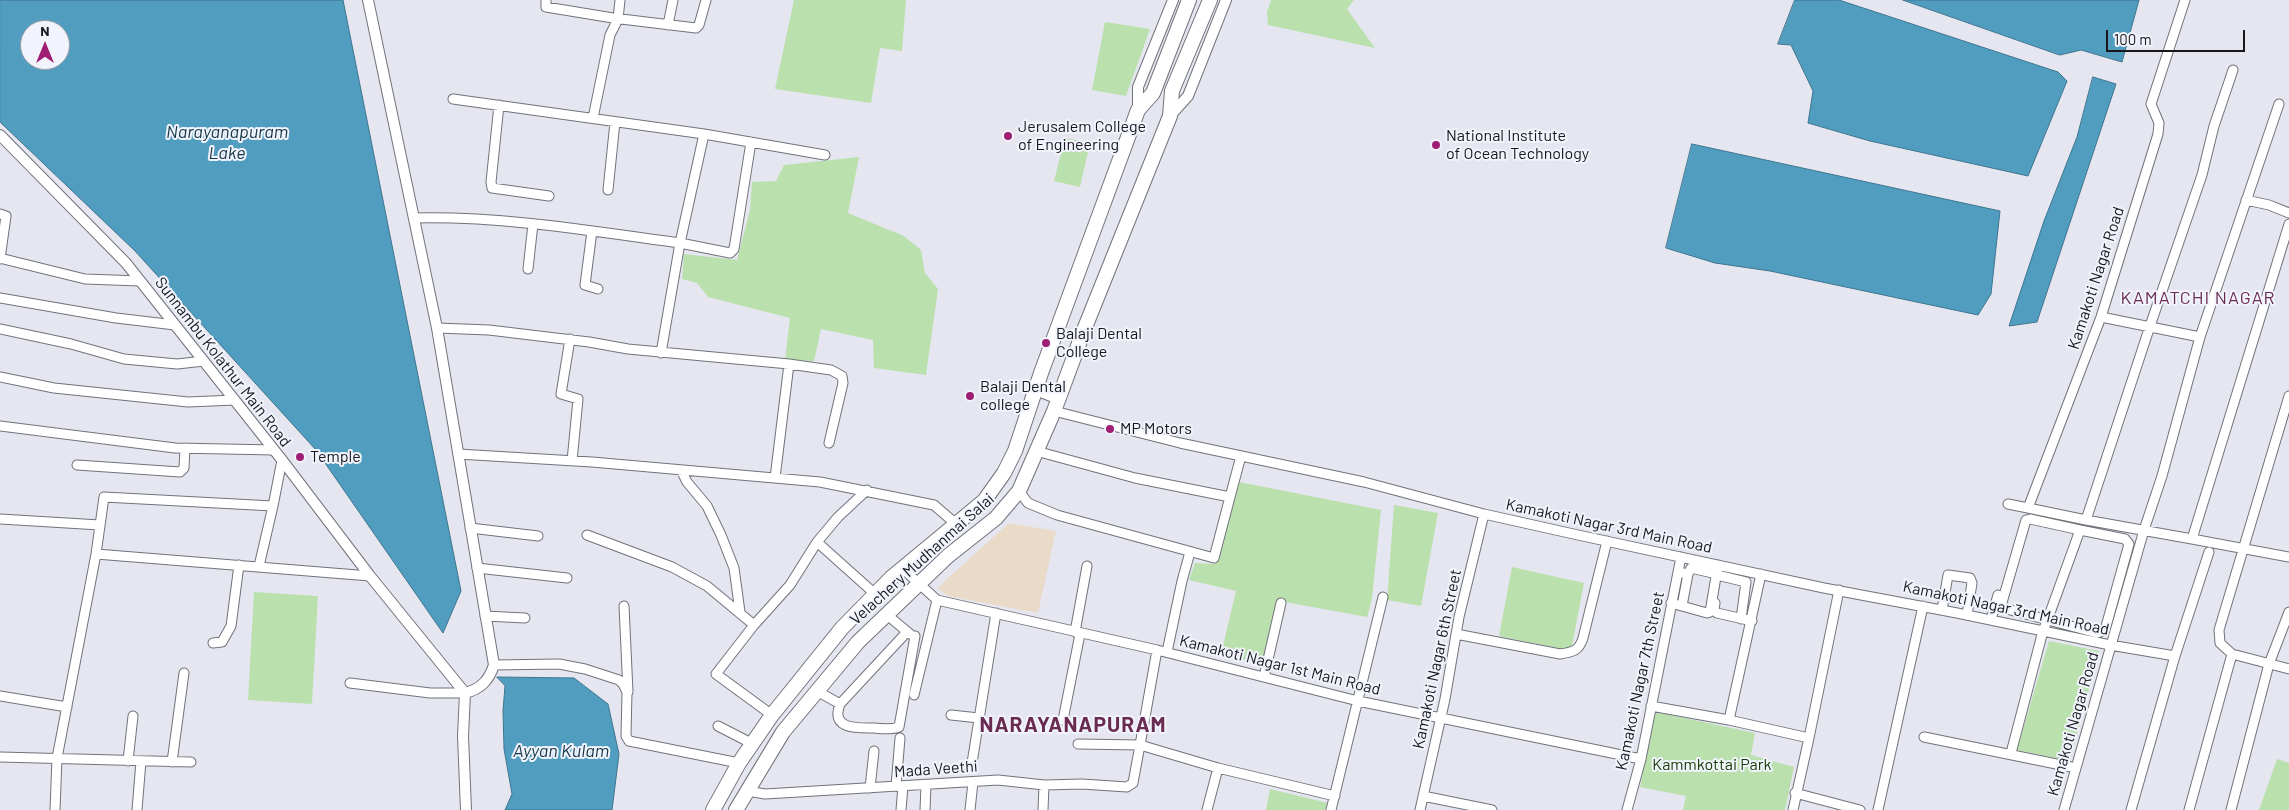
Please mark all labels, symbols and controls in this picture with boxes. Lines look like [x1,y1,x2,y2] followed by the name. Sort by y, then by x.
[20,20,70,70] north arrow
[2109,20,2248,52] scale bar
[40,22,50,39] text: N
[2114,30,2152,48] text: 100 m
[1018,117,1146,155] place label: Jerusalem College of Engineering
[166,121,288,163] water label: Narayanapuram Lake
[1446,126,1589,164] place label: National Institute of Ocean Technology
[1002,130,1014,142] marker: Jerusalem College of Engineering
[1430,139,1442,151] marker: National Institute of Ocean Technology
[2064,204,2128,352] street label: Kamakoti Nagar Road
[151,273,295,451] street label: Sunnambu Kolathur Main Road
[2119,287,2277,309] district label: KAMATCHI NAGAR
[1056,324,1142,362] place label: Balaji Dental College
[1040,337,1052,349] marker: Balaji Dental College
[980,377,1066,415] place label: Balaji Dental college
[964,390,976,402] marker: Balaji Dental college
[1120,419,1192,439] place label: MP Motors
[1104,423,1116,435] marker: MP Motors
[310,447,361,467] place label: Temple
[294,451,306,463] marker: Temple
[846,489,998,629] street label: Velachery Mudhanmai Salai
[1504,495,1714,557] street label: Kamakoti Nagar 3rd Main Road
[1409,567,1465,751] street label: Kamakoti Nagar 6th Street
[1901,577,2111,639] street label: Kamakoti Nagar 3rd Main Road
[1612,590,1668,772] street label: Kamakoti Nagar 7th Street
[1177,631,1383,699] street label: Kamakoti Nagar 1st Main Road
[2043,650,2103,798] street label: Kamakoti Nagar Road
[978,712,1168,738] district label: NARAYANAPURAM
[513,740,609,762] water label: Ayyan Kulam
[1652,755,1772,775] park label: Kammkottai Park
[894,756,978,782] street label: Mada Veethi

